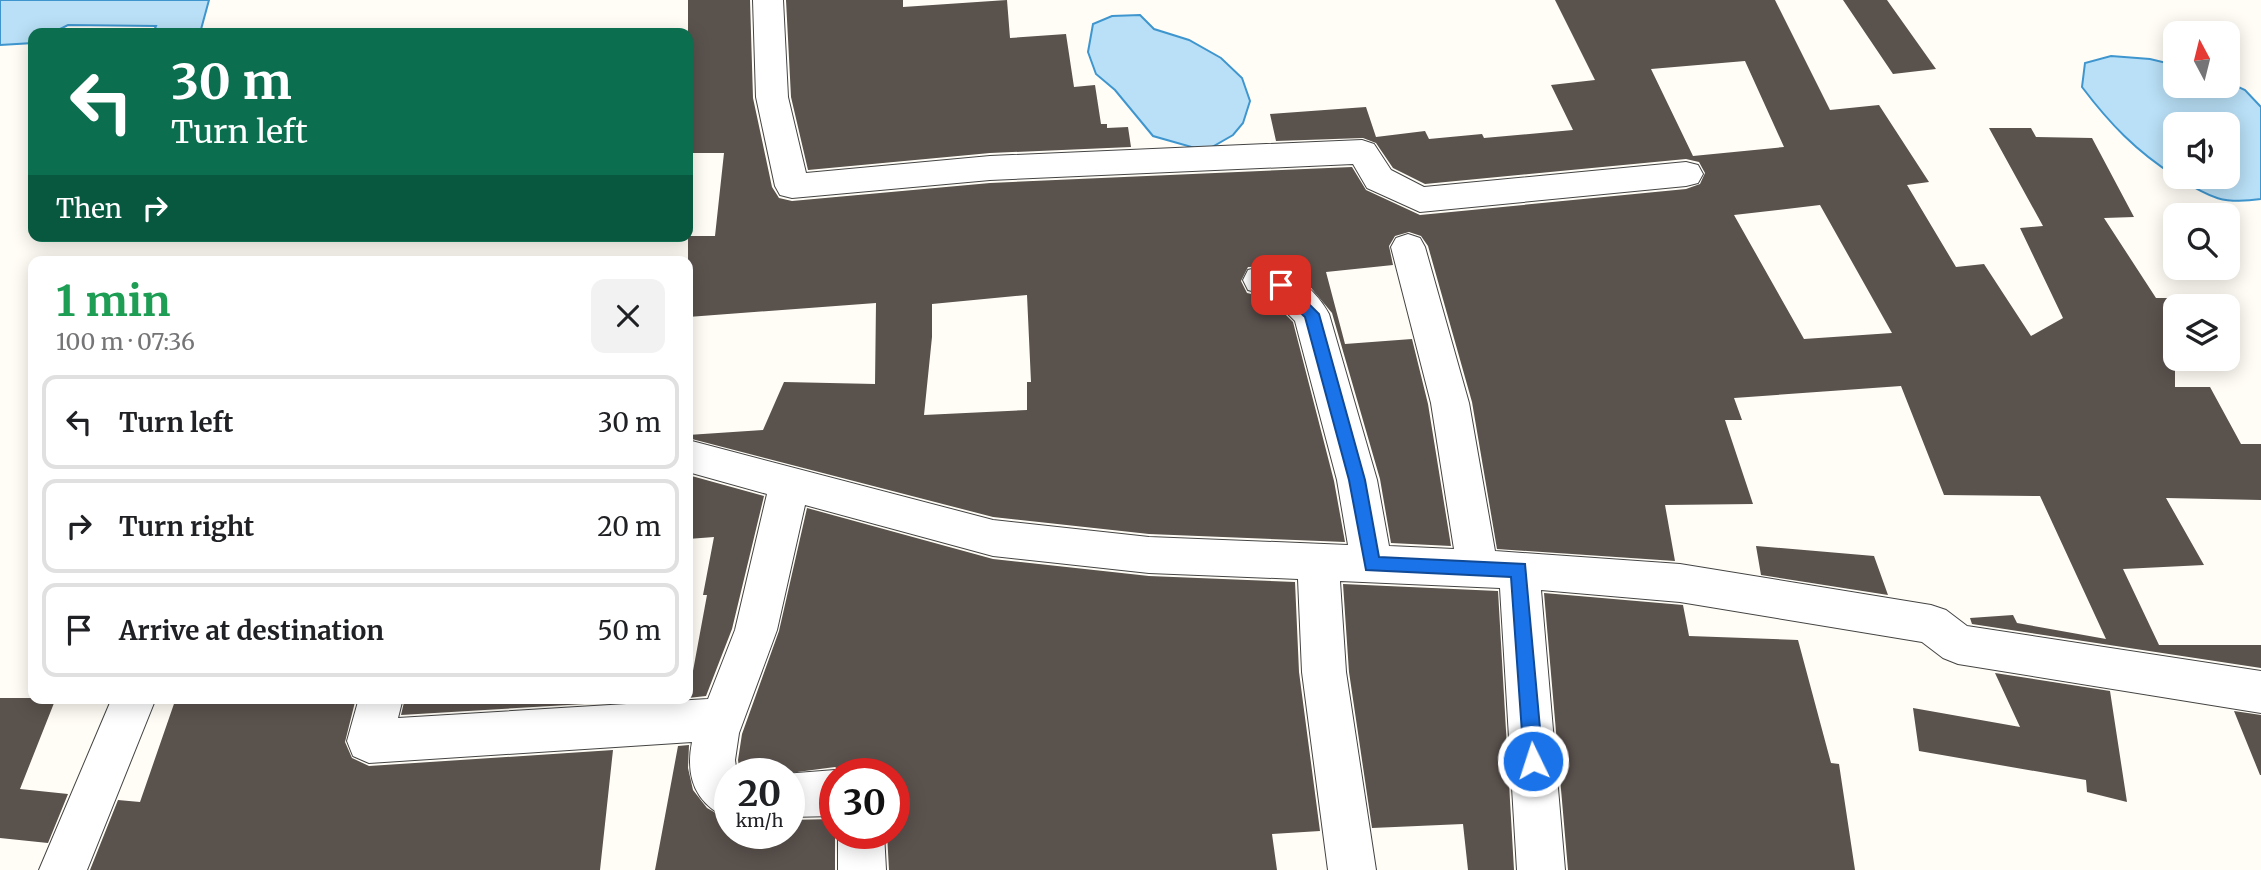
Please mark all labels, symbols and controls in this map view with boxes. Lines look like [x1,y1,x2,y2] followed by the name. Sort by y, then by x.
[2163,21,2240,98] north arrow
[2163,21,2240,371] map controls
[171,51,292,112] text: 30 m
[56,56,147,147] icon: left
[171,112,308,152] text: Turn left
[2163,112,2240,189] button: sound
[136,189,174,227] icon: right
[56,192,122,225] text: Then
[2163,203,2240,280] button: search
[1251,255,1311,315] pin
[1262,266,1300,304] icon: arrive
[56,275,170,327] text: 1 min
[591,279,665,353] button: close
[2163,294,2240,371] button: layers
[56,327,195,356] text: 100 m · 07:36
[60,403,98,441] icon: left
[119,406,233,439] text: Turn left
[598,406,661,439] text: 30 m
[60,507,98,545] icon: right
[119,510,254,543] text: Turn right
[597,510,661,543] text: 20 m
[60,611,98,649] icon: arrive
[119,614,384,647] text: Arrive at destination
[597,614,661,647] text: 50 m
[1496,724,1570,798] position arrow
[819,758,910,849] speed limit sign: 30
[738,772,781,816] text: 20
[736,809,783,832] text: km/h

